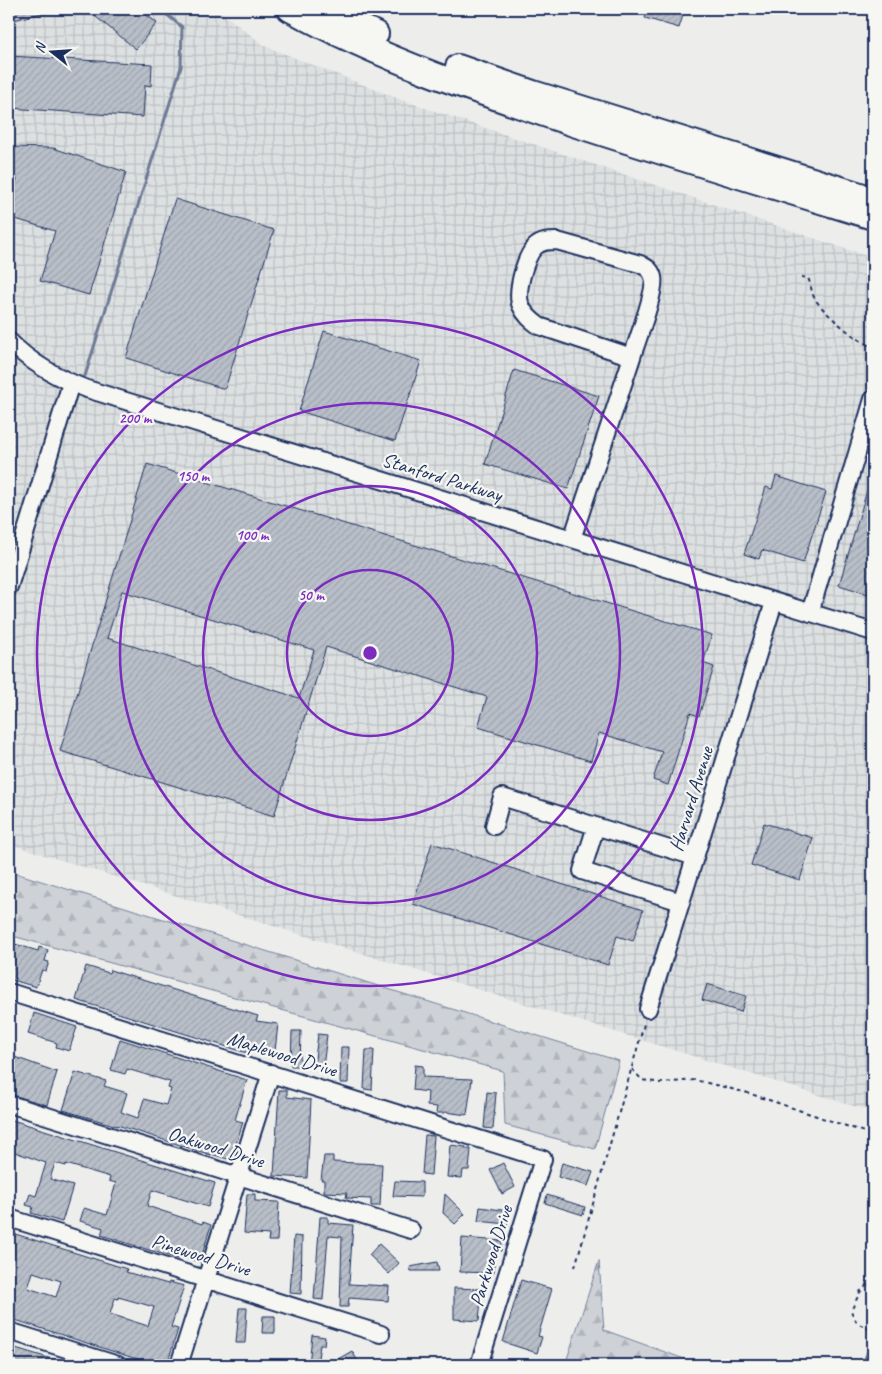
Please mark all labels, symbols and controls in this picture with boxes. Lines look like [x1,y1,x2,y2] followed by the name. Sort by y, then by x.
[28,28,78,78] north arrow
[31,39,50,55] text: N
[119,409,153,428] text: 200 m
[379,447,507,508] street label: Stanford Parkway
[177,467,211,486] text: 150 m
[236,526,270,545] text: 100 m
[298,586,325,605] text: 50 m
[361,644,379,662] centre of rings
[663,742,719,854] street label: Harvard Avenue
[224,1025,341,1083] street label: Maplewood Drive
[165,1121,268,1174] street label: Oakwood Drive
[464,1201,519,1310] street label: Parkwood Drive
[149,1228,255,1282] street label: Pinewood Drive

